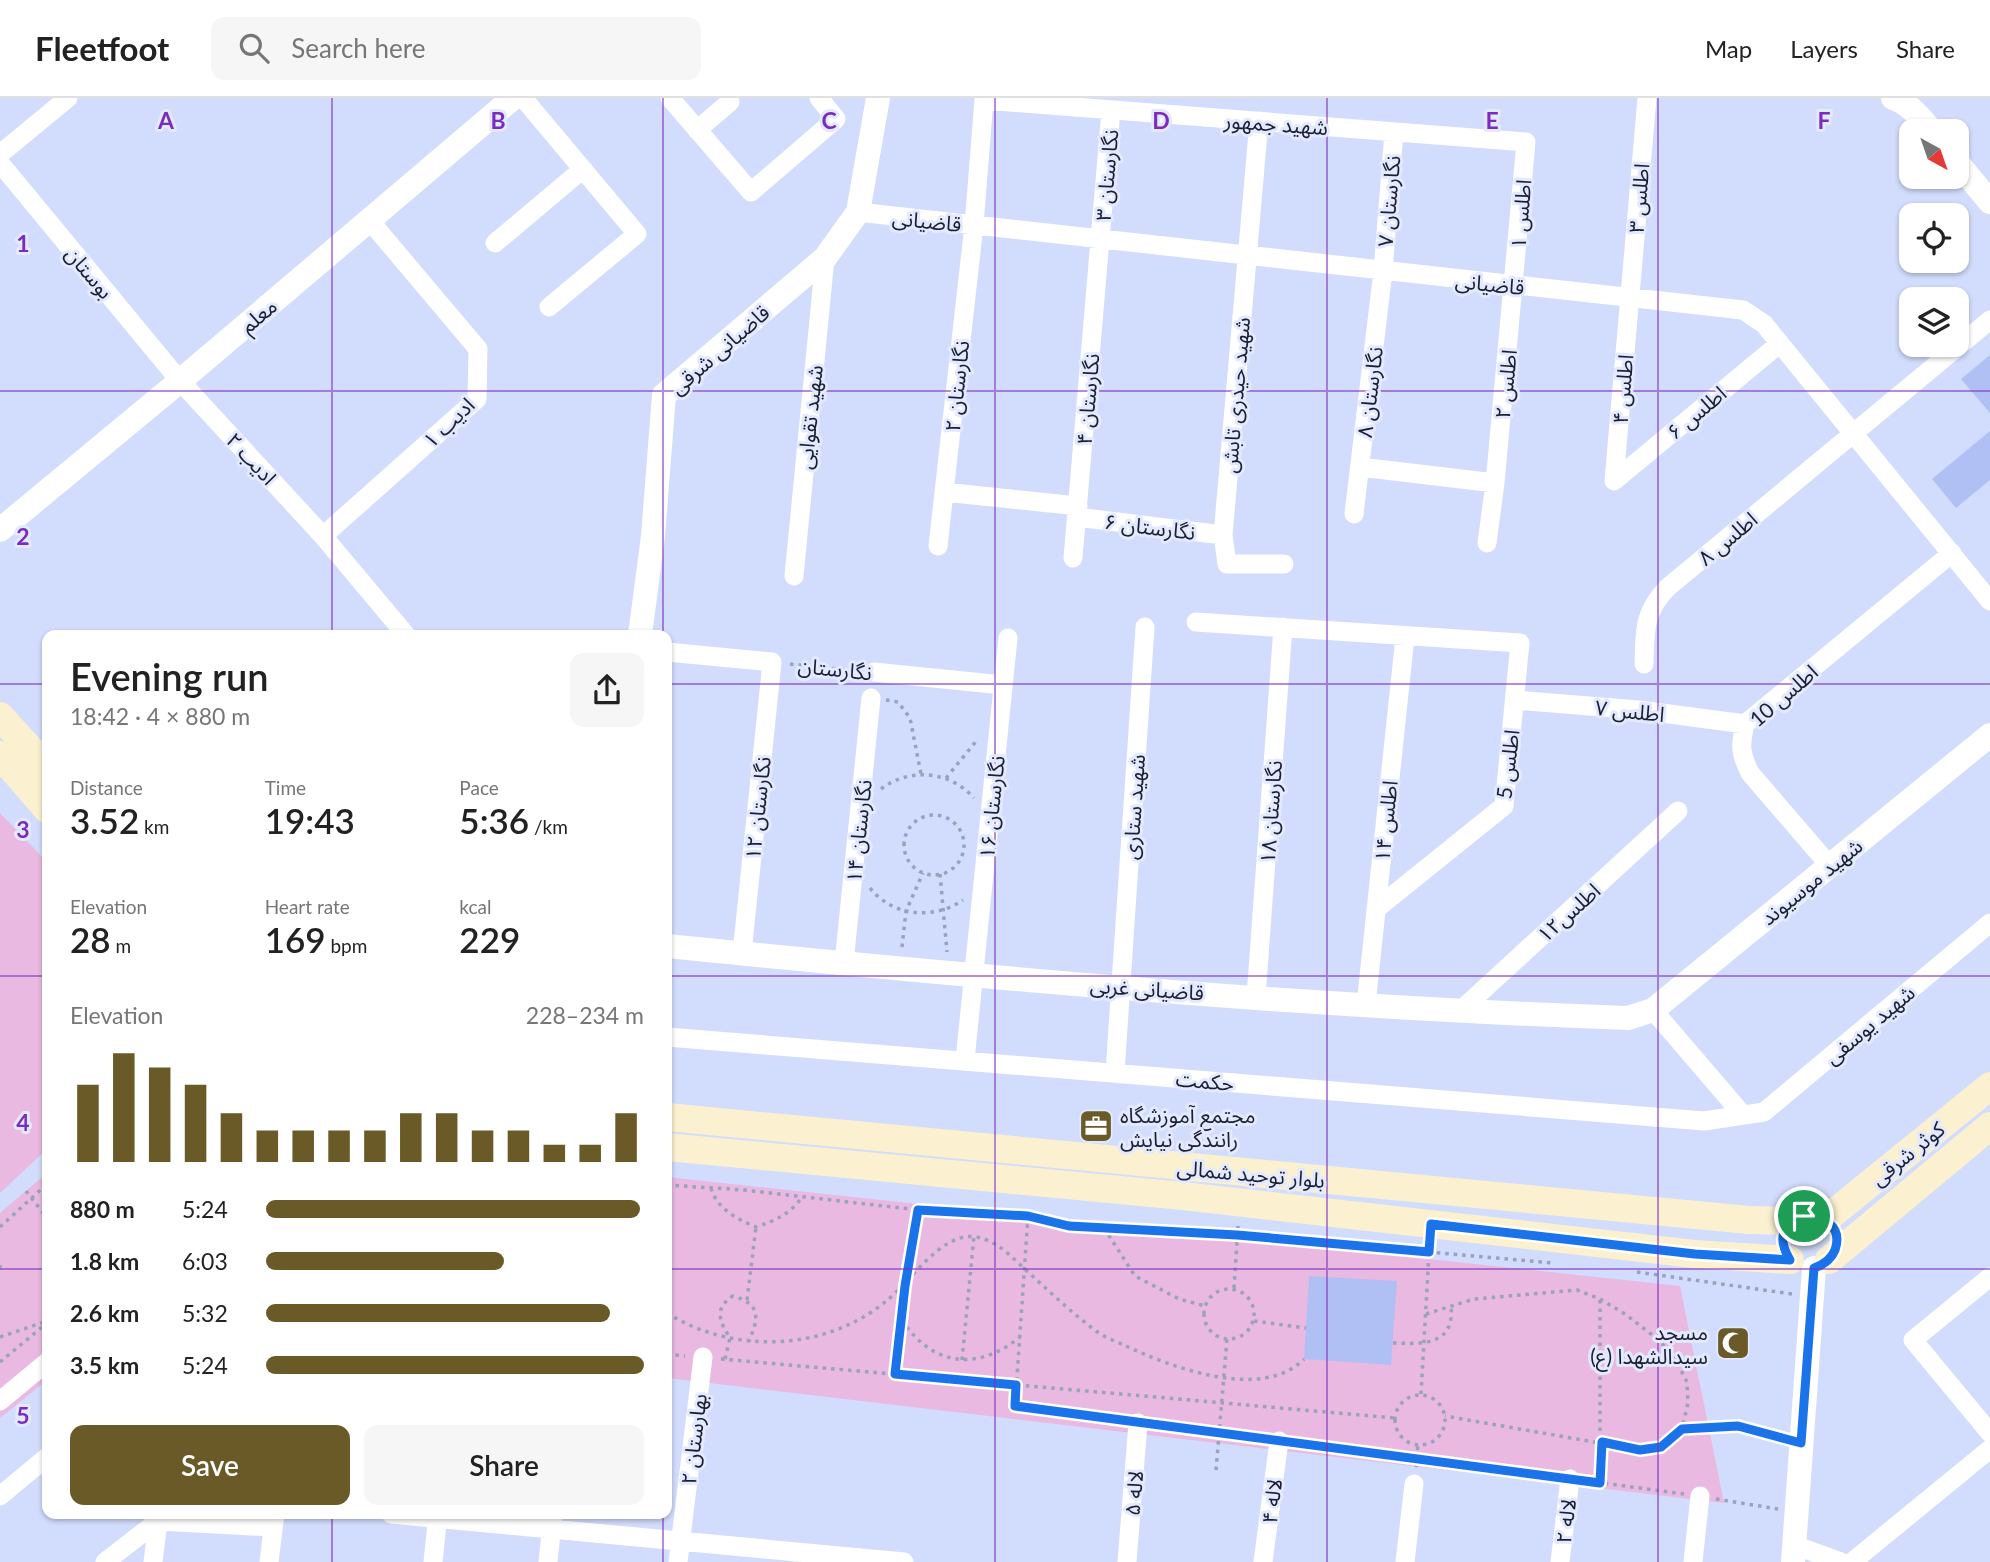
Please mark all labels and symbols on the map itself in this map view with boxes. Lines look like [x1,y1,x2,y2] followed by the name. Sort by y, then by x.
[157,106,175,134] text: A
[490,106,506,134] text: B
[821,106,837,134] text: C
[1152,106,1170,134] text: D
[1485,106,1499,134] text: E
[1817,106,1831,134] text: F
[1222,107,1329,140] street label: شهید جمهور
[1899,119,1969,189] north arrow
[1090,128,1123,222] street label: نگارستان ۳
[1372,154,1405,248] street label: نگارستان ۷
[1623,162,1654,234] street label: اطلس ۳
[1505,178,1536,250] street label: اطلس ۱
[891,204,963,237] street label: قاضیانی
[16,229,30,257] text: 1
[60,241,119,304] street label: بوستان
[1454,267,1526,300] street label: قاضیانی
[235,293,284,341] street label: معلم
[664,299,775,400] street label: قاضیانی شرقی
[1216,316,1255,474] street label: شهید حیدری تابش
[939,339,974,433] street label: نگارستان ۲
[1351,345,1388,439] street label: نگارستان ۸
[1489,348,1522,420] street label: اطلس ۲
[1071,352,1104,446] street label: نگارستان ۴
[1607,353,1638,425] street label: اطلس ۴
[791,364,828,471] street label: شهید تقوایی
[1661,380,1731,445] street label: اطلس ۶
[417,392,479,453] street label: ادیب ۱
[221,427,282,489] street label: ادیب ۲
[1692,506,1762,571] street label: اطلس ۸
[1103,508,1197,545] street label: نگارستان ۶
[16,522,30,550] text: 2
[797,652,873,685] street label: نگارستان
[1744,659,1823,732] street label: اطلس 10
[1594,694,1666,727] street label: اطلس ۷
[1490,728,1525,800] street label: اطلس 5
[1117,753,1150,861] street label: شهید ستاری
[973,754,1010,860] street label: نگارستان ۱۶
[739,755,776,861] street label: نگارستان ۱۲
[1254,759,1287,865] street label: نگارستان ۱۸
[840,778,877,884] street label: نگارستان ۱۴
[1368,779,1403,863] street label: اطلس ۱۴
[16,815,30,843] text: 3
[1755,832,1867,930] street label: شهید موسیوند
[1531,877,1605,948] street label: اطلس۱۲
[1089,972,1205,1005] street label: قاضیانی غربی
[1819,979,1920,1070] street label: شهید یوسفی
[1175,1065,1235,1095] street label: حکمت
[1120,1102,1256,1152] place label: مجتمع آموزشگاه رانندگی نیایش
[1077,1107,1115,1145] office icon: مجتمع آموزشگاه رانندگی نیایش
[16,1108,30,1136] text: 4
[1865,1116,1950,1191] street label: کوثر شرقی
[1176,1154,1326,1193] street label: بلوار توحید شمالی
[1774,1186,1834,1246] pin
[1590,1319,1708,1372] place label: مسجد سیدالشهدا (ع)
[1714,1324,1752,1362] mosque icon: مسجد سیدالشهدا (ع)
[675,1392,712,1486] street label: بهارستان ۲
[16,1401,30,1429] text: 5
[1119,1469,1147,1517] street label: لاله ۵
[1256,1477,1286,1525] street label: لاله ۴
[1550,1497,1580,1545] street label: لاله ۲

